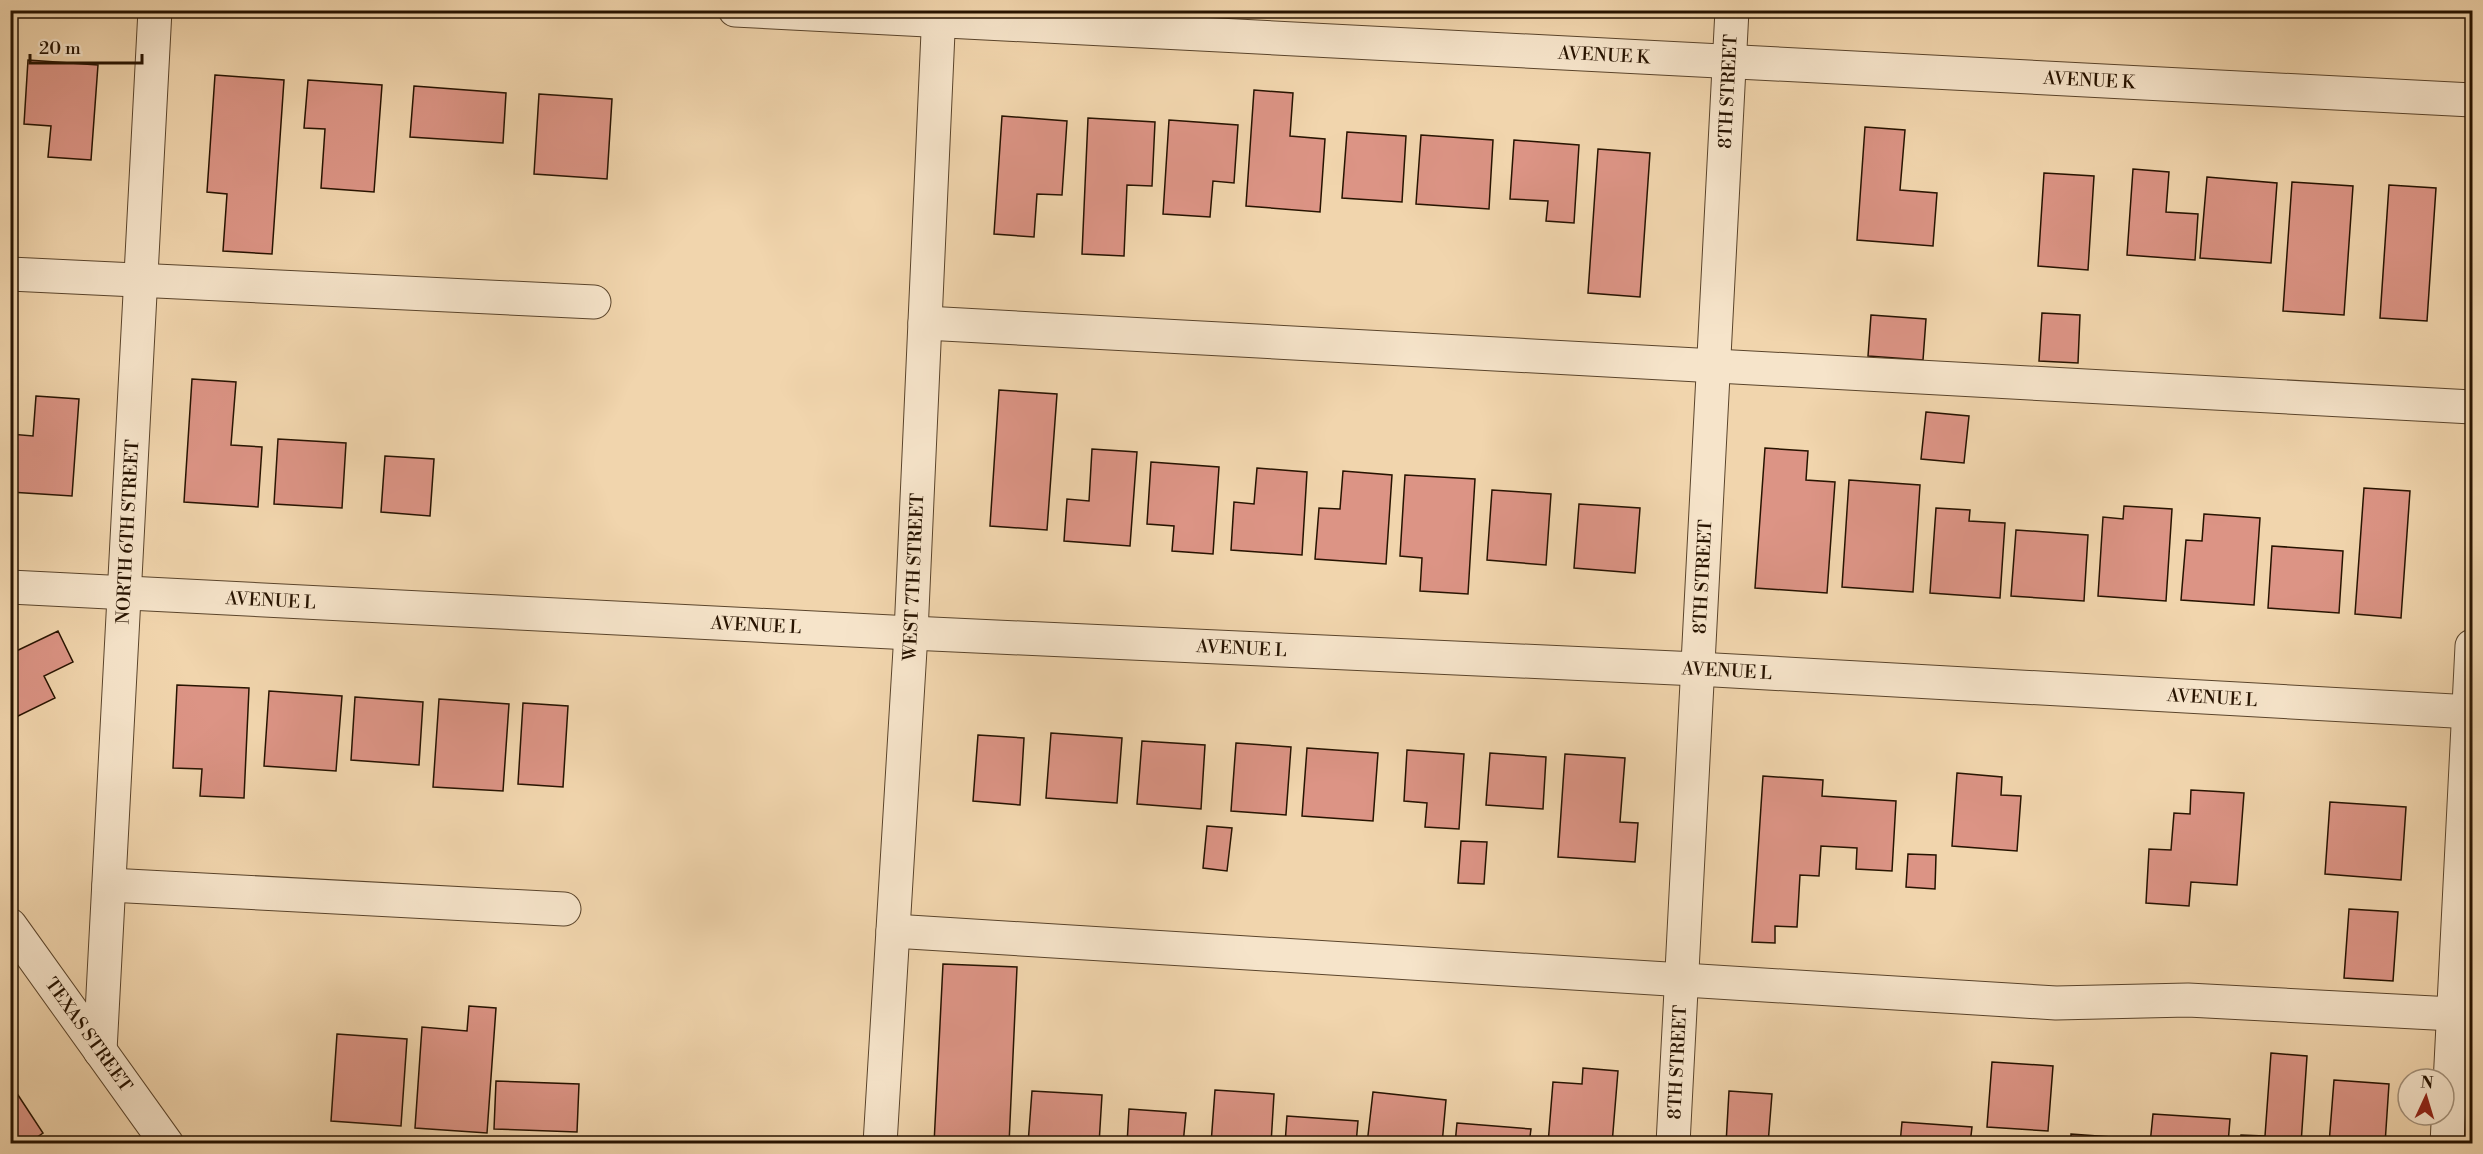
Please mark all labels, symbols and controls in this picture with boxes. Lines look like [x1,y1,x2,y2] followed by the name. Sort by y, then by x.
[30,27,142,65] scale bar
[1713,33,1742,149] street label: 8TH STREET
[39,37,81,60] text: 20 m
[1556,41,1652,69] street label: AVENUE K
[2042,66,2137,94] street label: AVENUE K
[111,438,144,625] street label: NORTH 6TH STREET
[898,492,929,663] street label: WEST 7TH STREET
[1688,519,1717,635] street label: 8TH STREET
[224,586,316,614] street label: AVENUE L
[709,611,802,639] street label: AVENUE L
[1195,635,1287,662] street label: AVENUE L
[1680,657,1773,685] street label: AVENUE L
[2165,684,2258,712] street label: AVENUE L
[40,973,138,1097] street label: TEXAS STREET
[1663,1004,1692,1120] street label: 8TH STREET
[2396,1067,2456,1127] north arrow
[2420,1073,2434,1093] text: N

